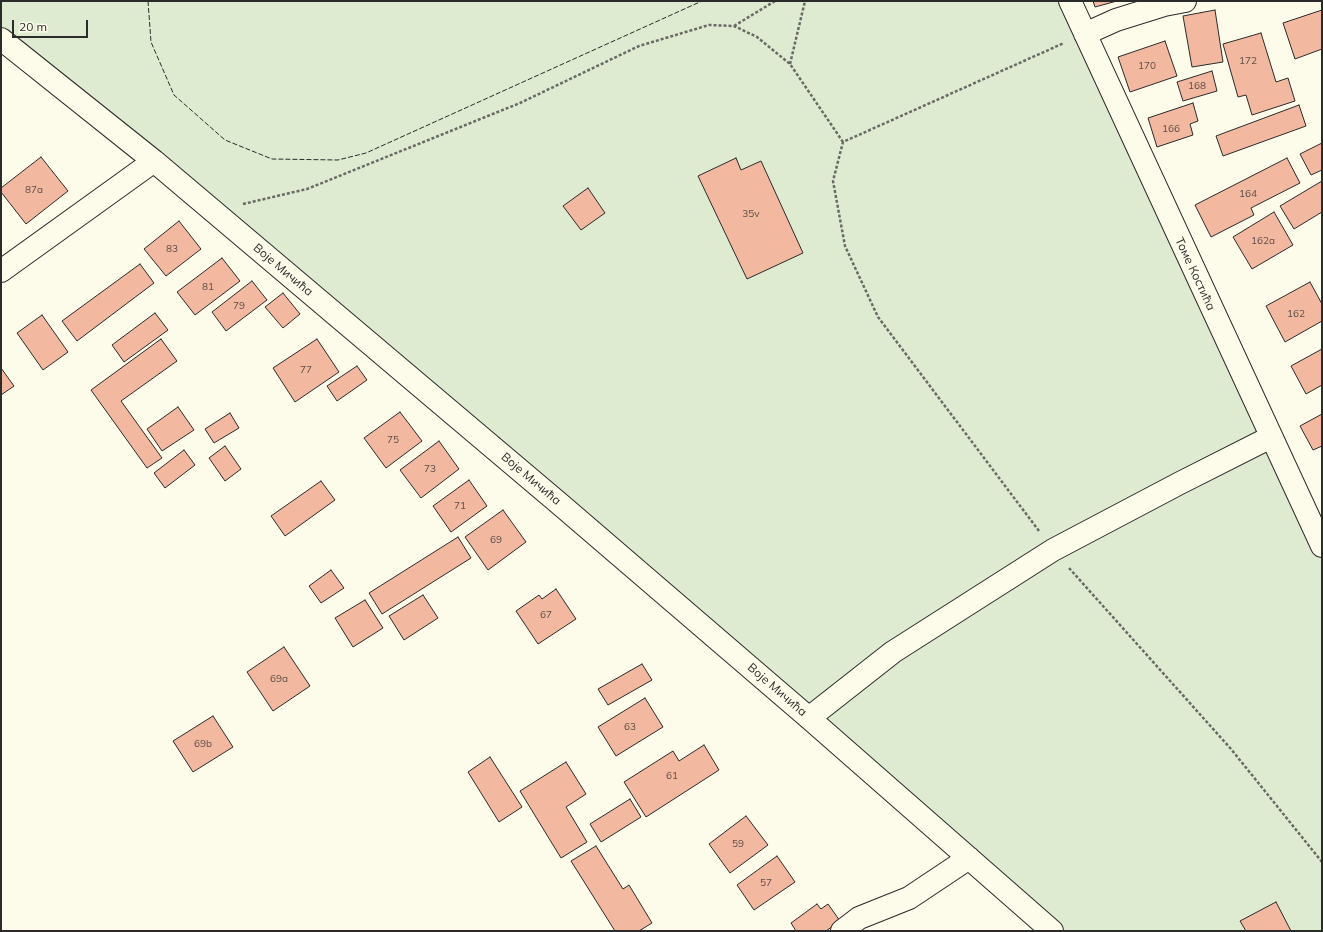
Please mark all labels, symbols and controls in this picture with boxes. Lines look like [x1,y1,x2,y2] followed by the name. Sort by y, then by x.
[14,12,90,38] scale bar
[19,19,47,34] text: 20 m
[1239,55,1257,67] house number: 172
[1138,60,1156,72] house number: 170
[1188,80,1206,92] house number: 168
[1162,123,1180,135] house number: 166
[25,184,43,196] house number: 87a
[1239,188,1257,200] house number: 164
[742,208,760,220] house number: 35v
[1172,235,1218,313] street label: Томе Костића
[1251,235,1275,247] house number: 162a
[250,241,316,299] street label: Воје Мичића
[166,243,178,255] house number: 83
[202,281,214,293] house number: 81
[233,300,245,312] house number: 79
[1287,308,1305,320] house number: 162
[300,364,312,376] house number: 77
[387,434,399,446] house number: 75
[498,450,564,508] street label: Воје Мичића
[424,463,436,475] house number: 73
[454,500,466,512] house number: 71
[490,534,502,546] house number: 69
[540,609,552,621] house number: 67
[744,660,810,720] street label: Воје Мичића
[270,673,288,685] house number: 69a
[624,721,636,733] house number: 63
[194,738,212,750] house number: 69b
[666,770,678,782] house number: 61
[732,838,744,850] house number: 59
[760,877,772,889] house number: 57

